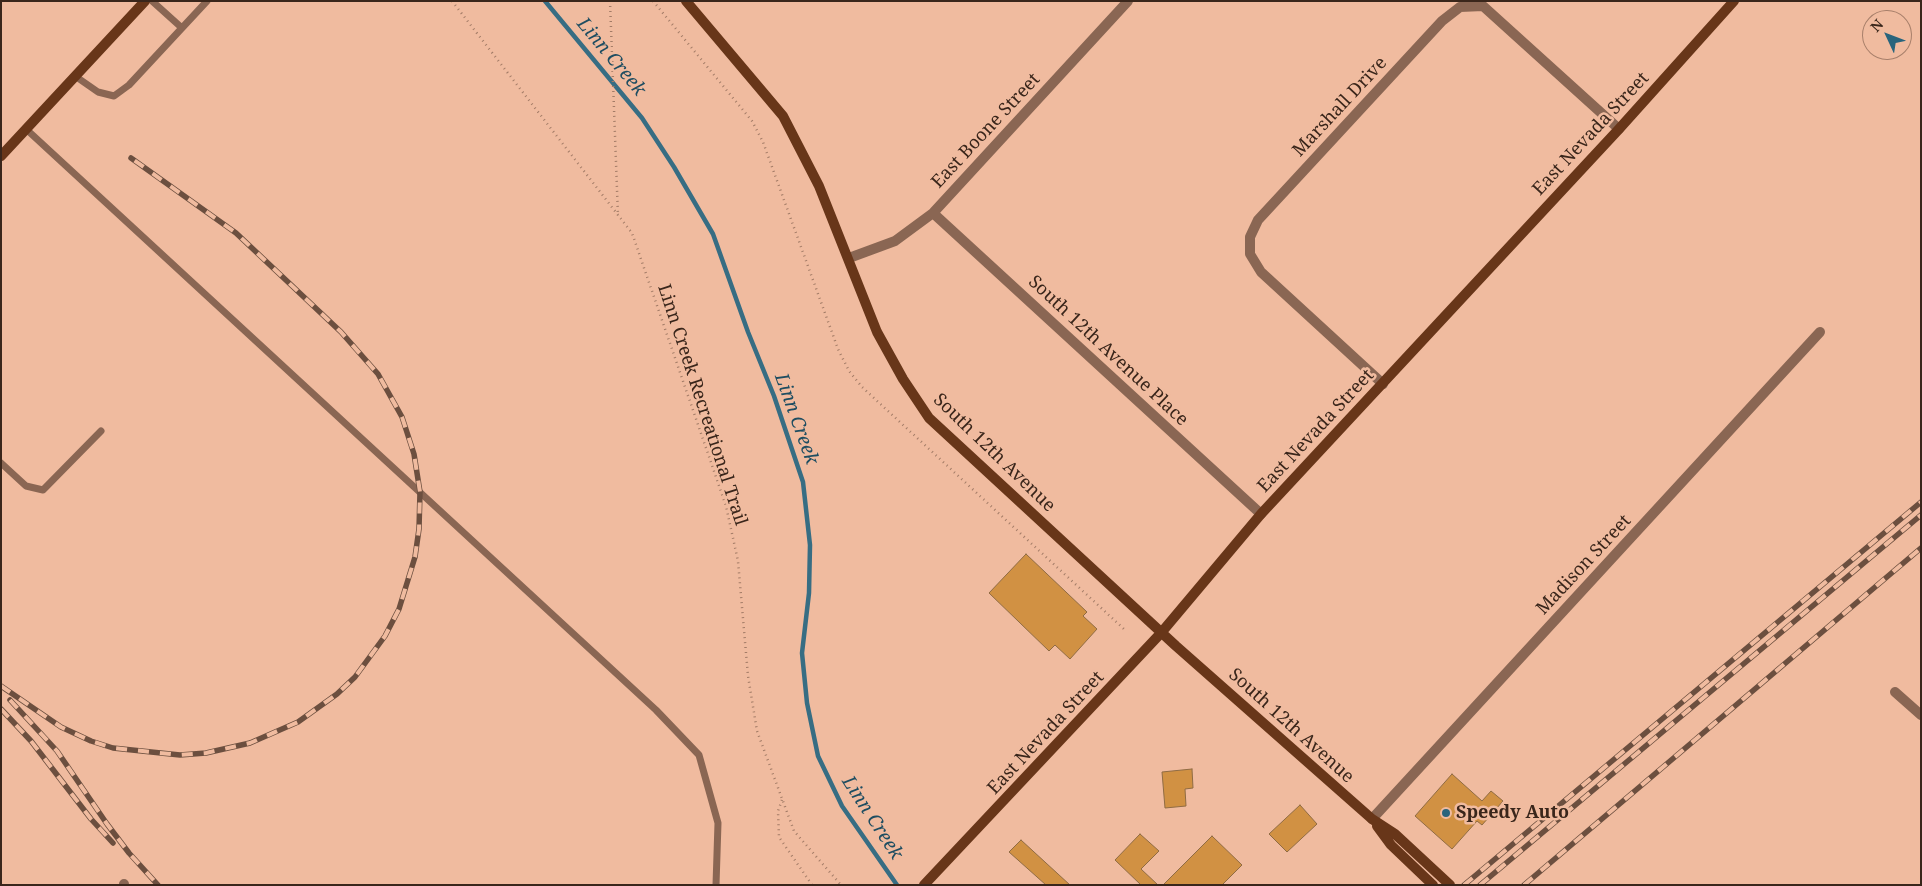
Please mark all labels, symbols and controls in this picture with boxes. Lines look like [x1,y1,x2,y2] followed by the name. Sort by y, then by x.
[1862,10,1912,60] north arrow
[572,13,650,101] water label: Linn Creek
[1866,15,1887,36] text: N
[1288,53,1392,161] street label: Marshall Drive
[1528,68,1654,200] street label: East Nevada Street
[927,69,1045,193] street label: East Boone Street
[1024,271,1192,431] street label: South 12th Avenue Place
[653,282,751,528] street label: Linn Creek Recreational Trail
[1253,365,1379,497] street label: East Nevada Street
[769,370,823,468] water label: Linn Creek
[929,389,1059,517] street label: South 12th Avenue
[1532,511,1636,619] street label: Madison Street
[1224,664,1358,788] street label: South 12th Avenue
[983,667,1109,799] street label: East Nevada Street
[836,772,908,864] water label: Linn Creek
[1456,802,1569,824] place label: Speedy Auto
[1440,807,1452,819] marker: Speedy Auto

